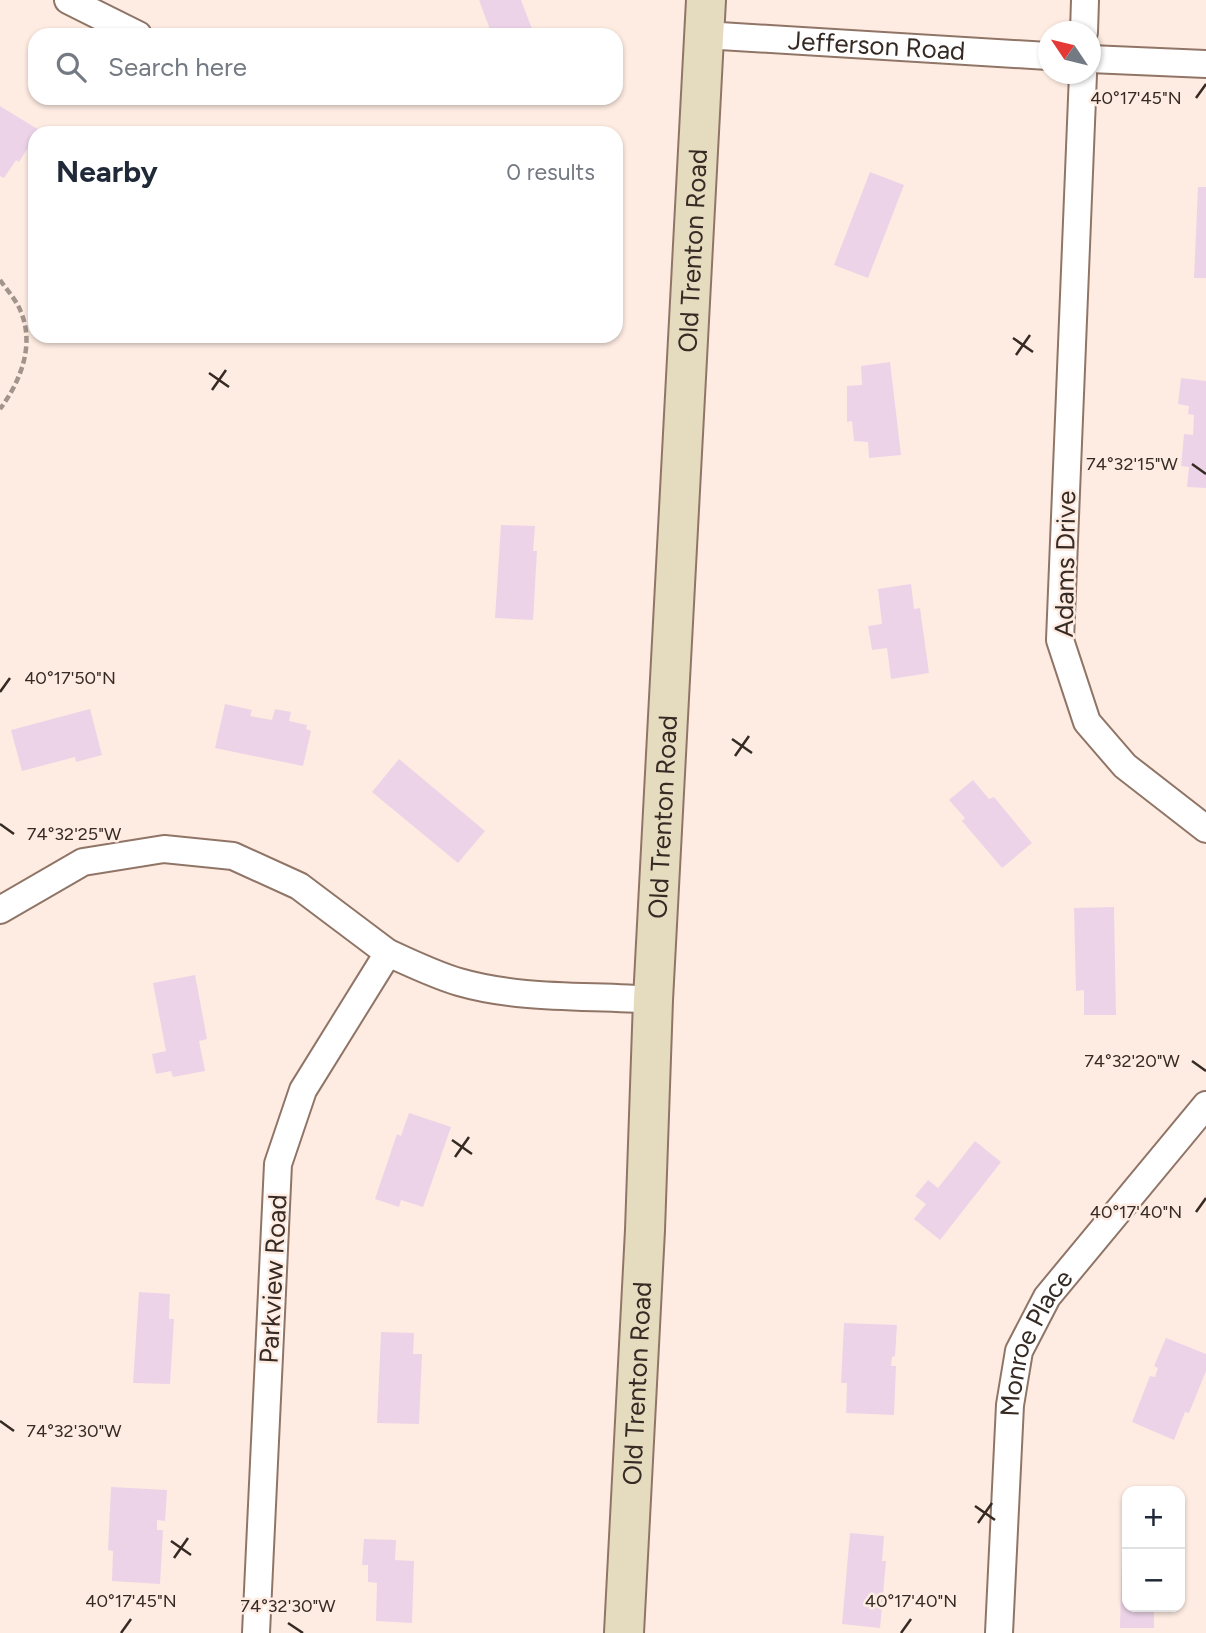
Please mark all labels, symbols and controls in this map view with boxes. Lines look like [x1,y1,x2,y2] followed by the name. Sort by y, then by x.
[1038,21,1101,84] north arrow
[787,24,966,67] street label: Jefferson Road
[28,28,623,105] search box
[52,48,90,86] icon: search
[108,51,247,83] text: Search here
[1090,87,1182,109] text: 40°17'45"N
[671,148,714,353] street label: Old Trenton Road
[56,153,158,190] text: Nearby
[506,158,595,186] text: 0 results
[1086,453,1179,475] text: 74°32'15"W
[1048,490,1082,638] street label: Adams Drive
[24,667,116,689] text: 40°17'50"N
[641,714,684,920] street label: Old Trenton Road
[27,823,122,845] text: 74°32'25"W
[1084,1050,1181,1072] text: 74°32'20"W
[253,1194,293,1364] street label: Parkview Road
[1090,1201,1182,1223] text: 40°17'40"N
[993,1263,1079,1417] street label: Monroe Place
[616,1281,658,1486] street label: Old Trenton Road
[26,1420,122,1442] text: 74°32'30"W
[1122,1486,1185,1612] map controls
[1122,1486,1185,1549] button: +
[1122,1549,1185,1612] button: −
[85,1590,177,1612] text: 40°17'45"N
[865,1590,957,1612] text: 40°17'40"N
[240,1595,336,1617] text: 74°32'30"W

